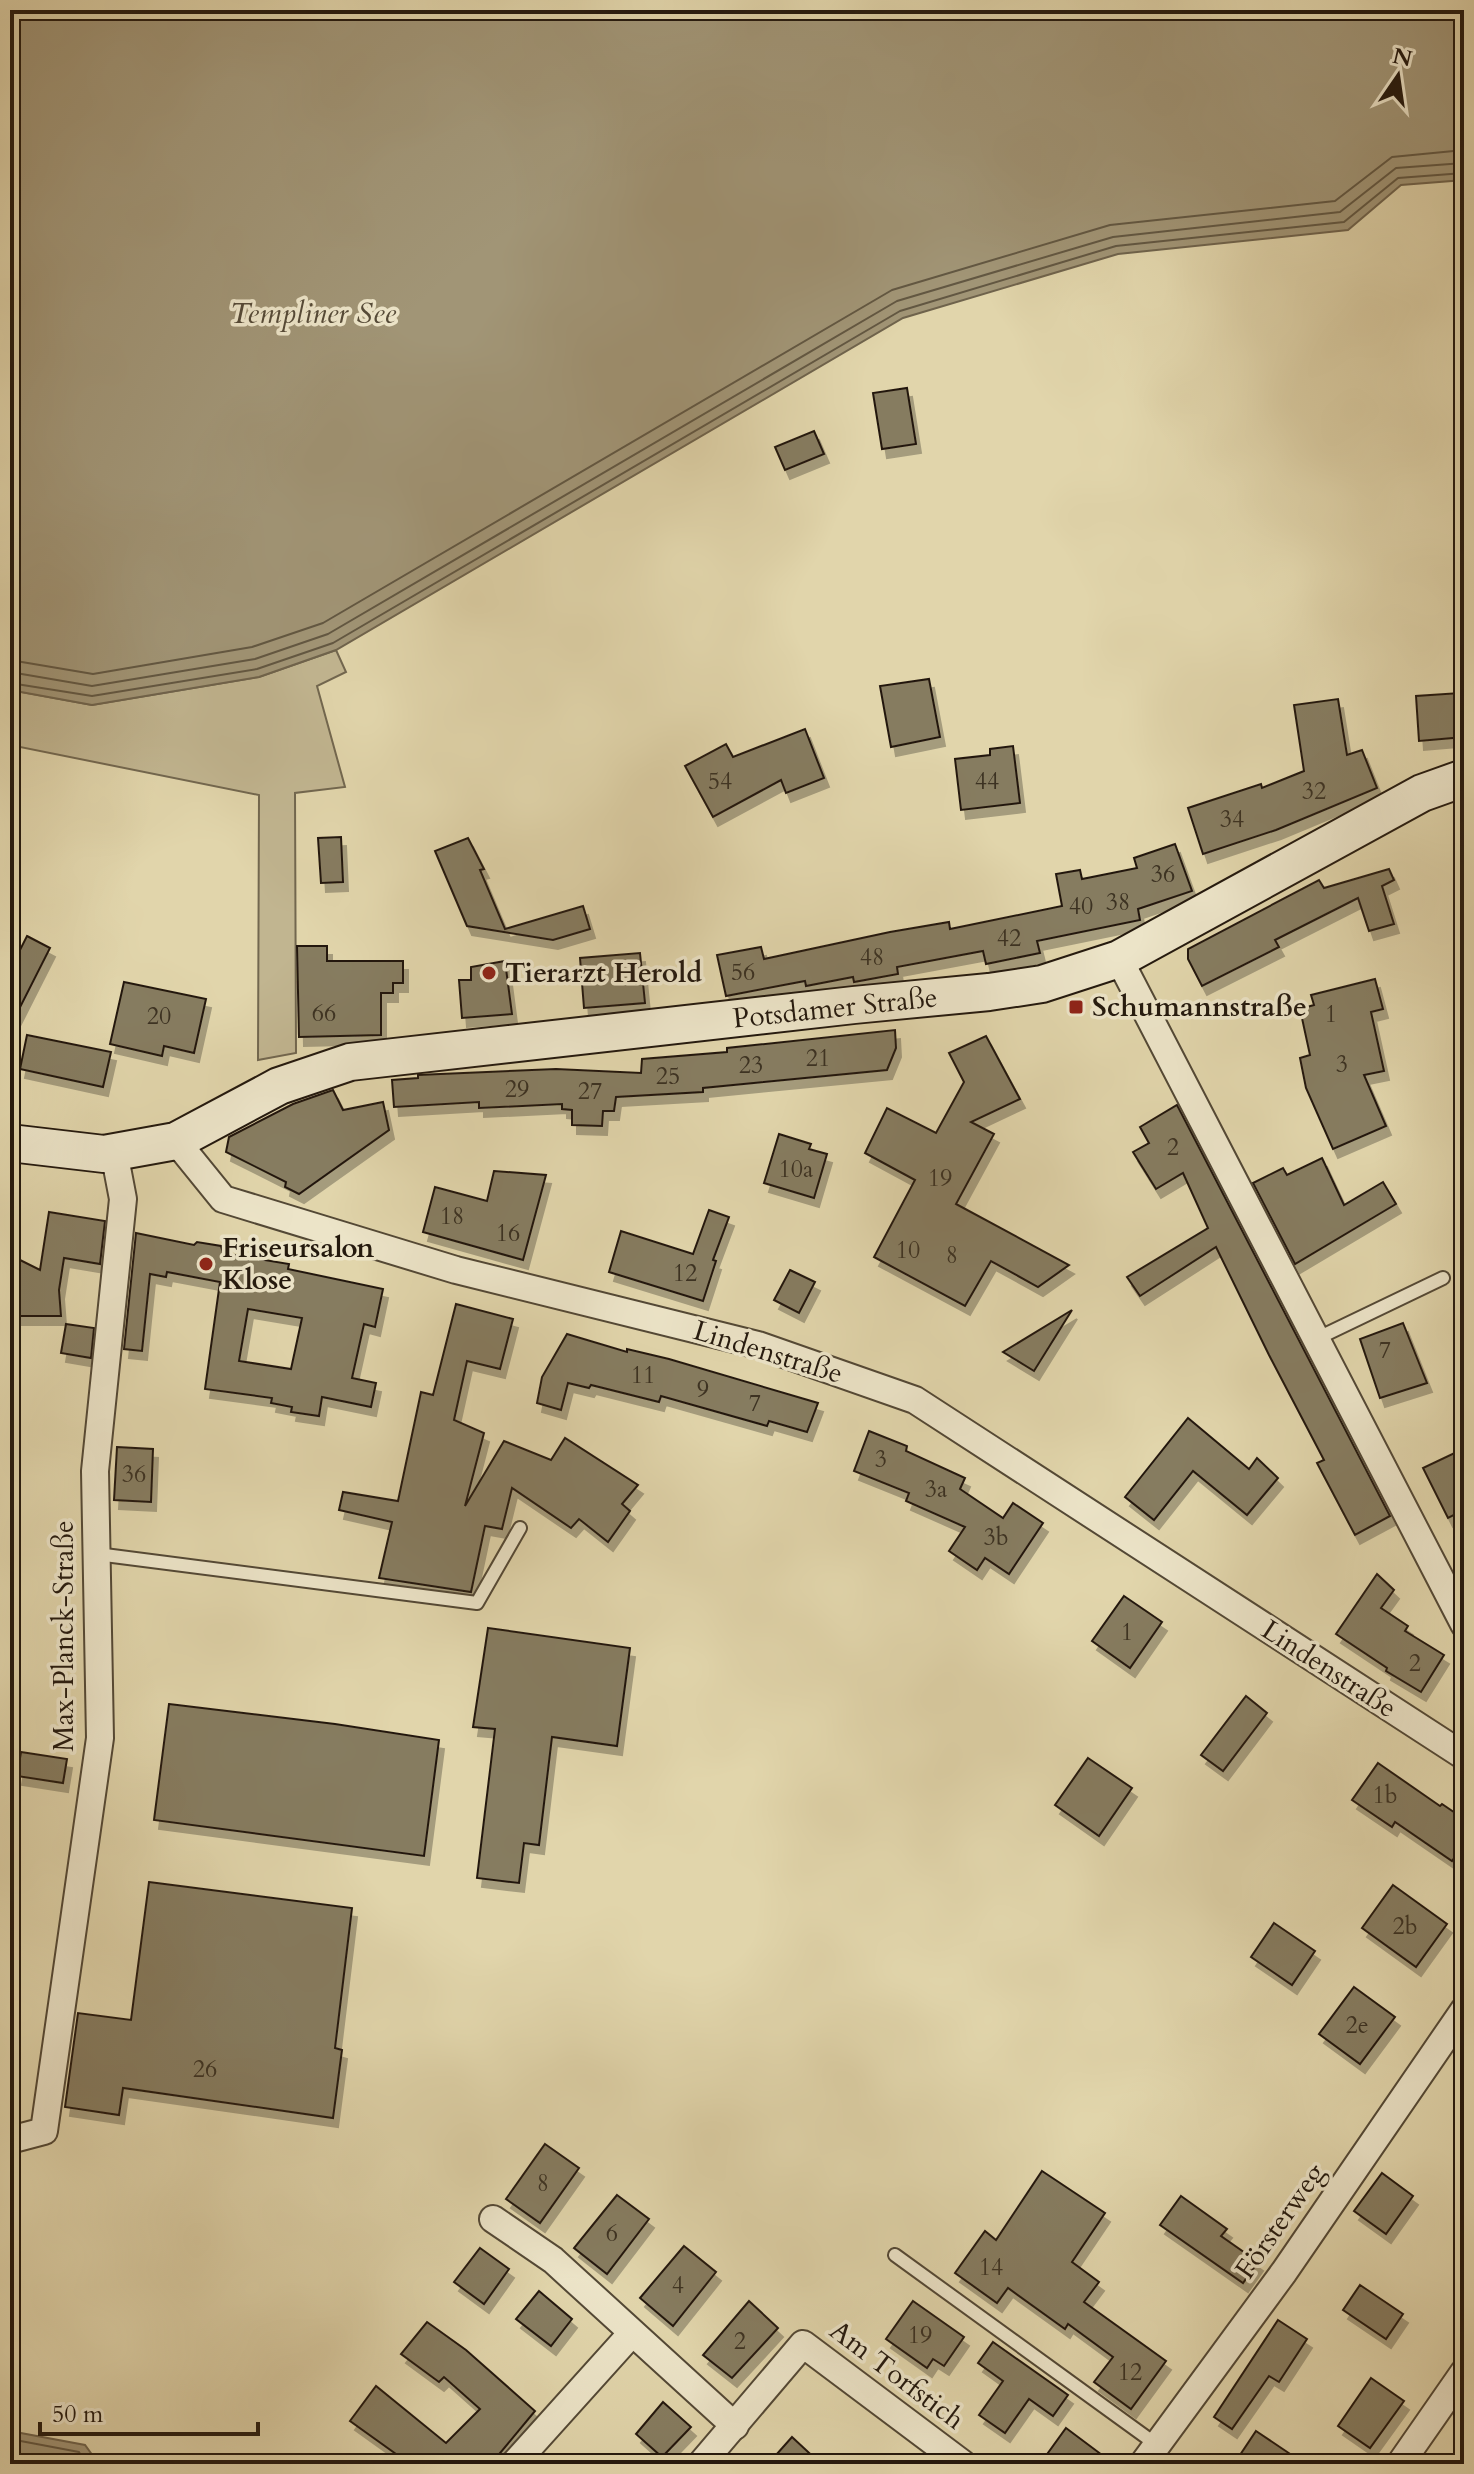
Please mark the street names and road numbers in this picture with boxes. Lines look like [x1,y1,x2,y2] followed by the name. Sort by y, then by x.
[731,978,939,1038] street label: Potsdamer Straße
[689,1311,847,1393] street label: Lindenstraße
[45,1520,83,1752] street label: Max-Planck-Straße
[1254,1611,1404,1727] street label: Lindenstraße
[1226,2155,1334,2286] street label: Försterweg
[822,2312,972,2438] street label: Am Torfstich

